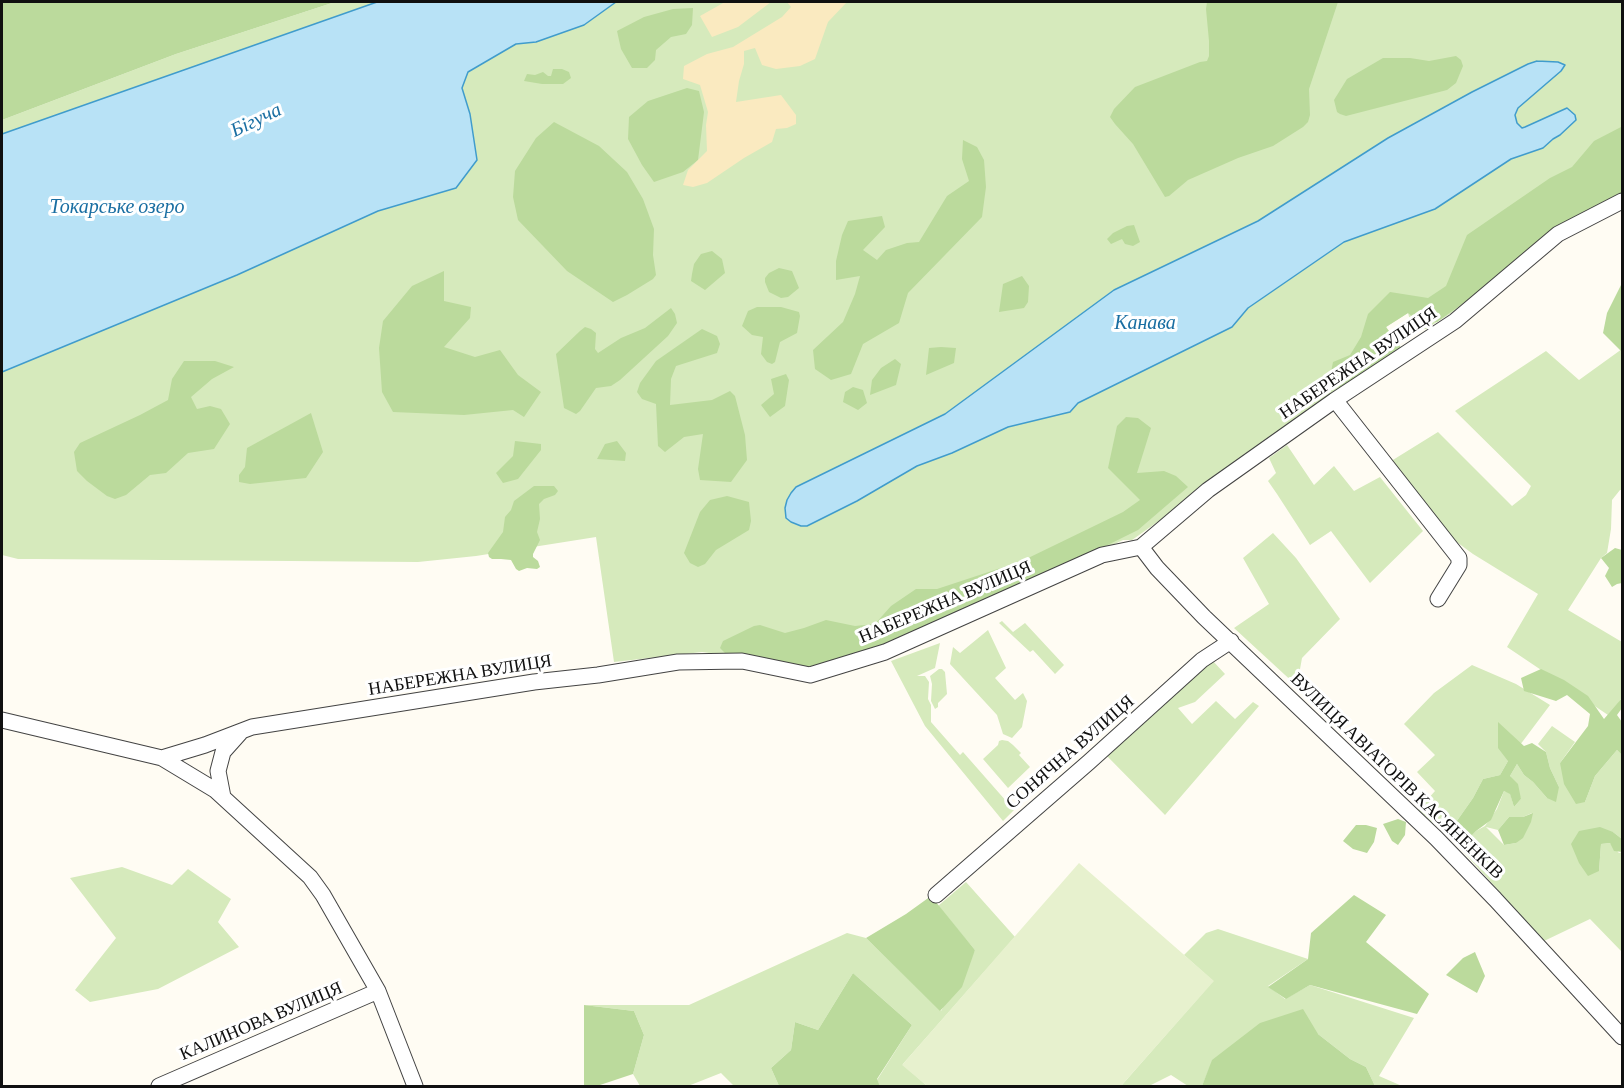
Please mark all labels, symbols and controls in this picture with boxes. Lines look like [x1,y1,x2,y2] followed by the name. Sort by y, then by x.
[227,97,285,143] water label: Бігуча
[49,195,185,219] water label: Токарське озеро
[1275,302,1441,424] street label: НАБЕРЕЖНА ВУЛИЦЯ
[1114,311,1176,335] water label: Канава
[855,556,1035,648] street label: НАБЕРЕЖНА ВУЛИЦЯ
[367,650,553,700] street label: НАБЕРЕЖНА ВУЛИЦЯ
[1286,668,1508,884] street label: ВУЛИЦЯ АВІАТОРІВ КАСЯНЕНКІВ
[1002,691,1138,813] street label: СОНЯЧНА ВУЛИЦЯ
[176,977,346,1065] street label: КАЛИНОВА ВУЛИЦЯ

